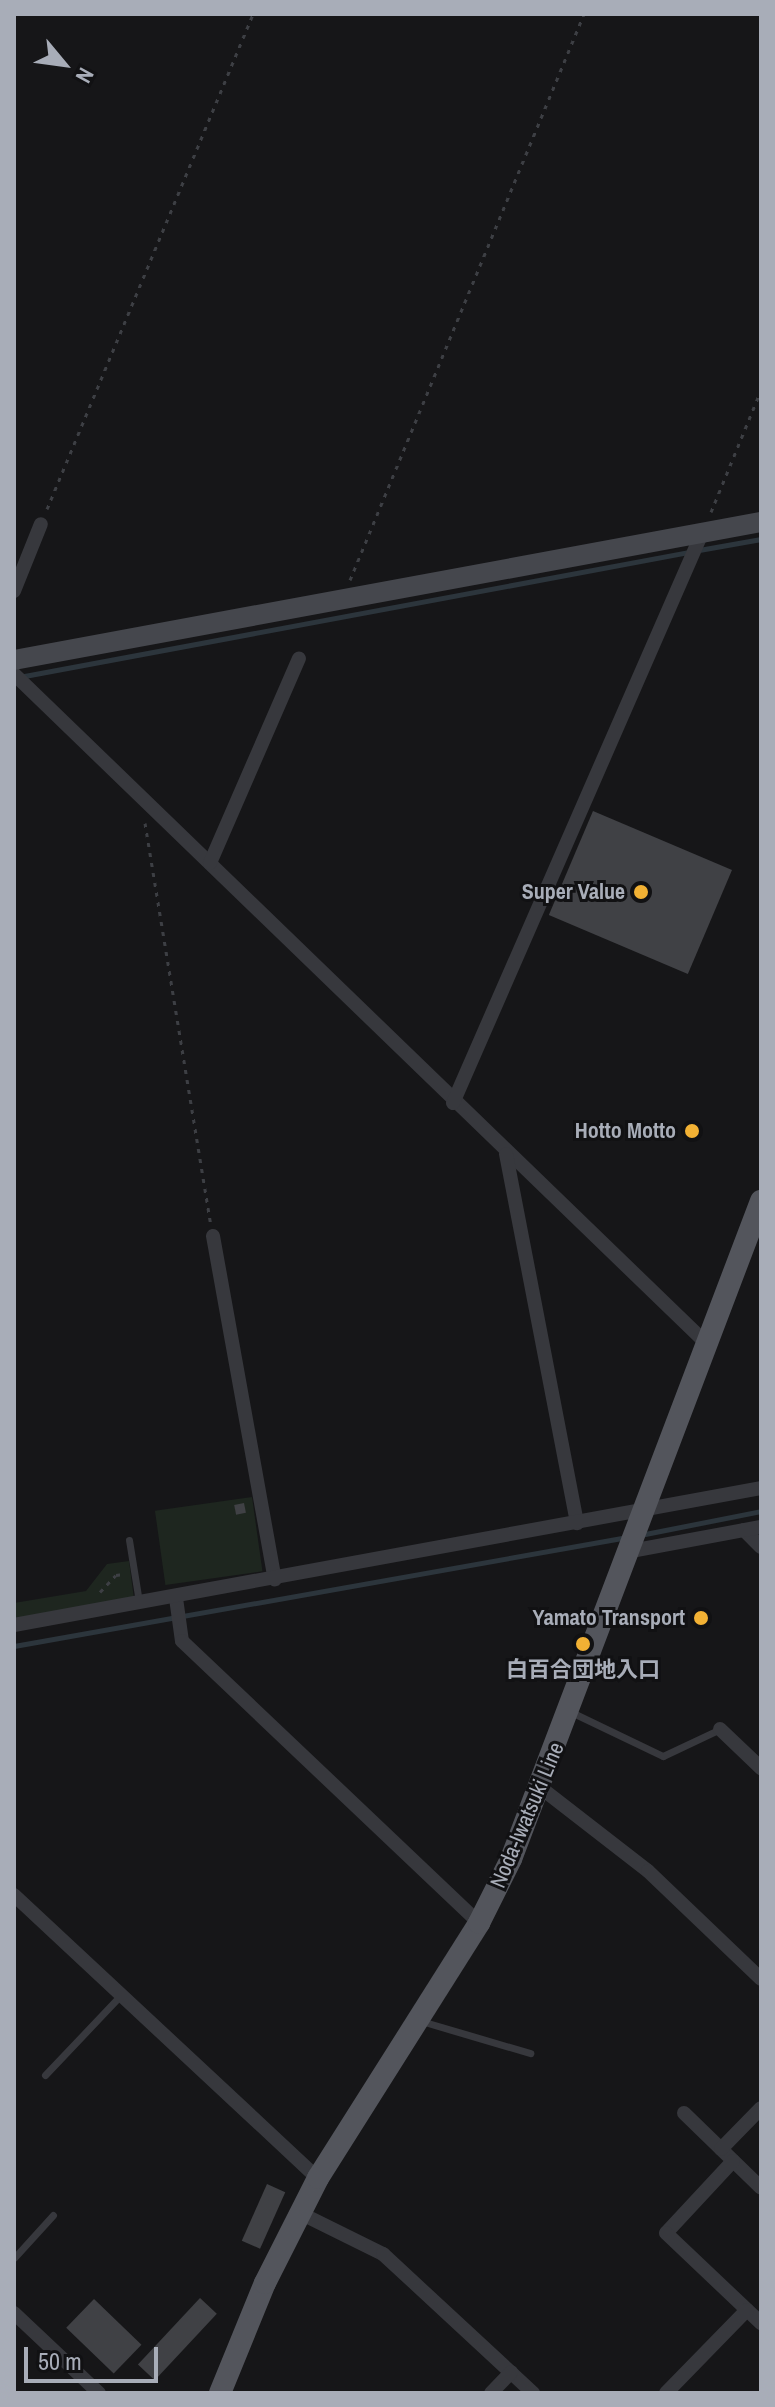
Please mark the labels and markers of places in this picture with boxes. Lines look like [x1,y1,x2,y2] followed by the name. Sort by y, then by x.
[522,879,625,905] place label: Super Value
[632,883,650,901] marker: Super Value
[575,1118,676,1144] place label: Hotto Motto
[683,1122,701,1140] marker: Hotto Motto
[533,1605,685,1631] place label: Yamato Transport
[692,1609,710,1627] marker: Yamato Transport
[574,1635,592,1653] marker: 白百合団地入口
[506,1657,660,1683] place label: 白百合団地入口

